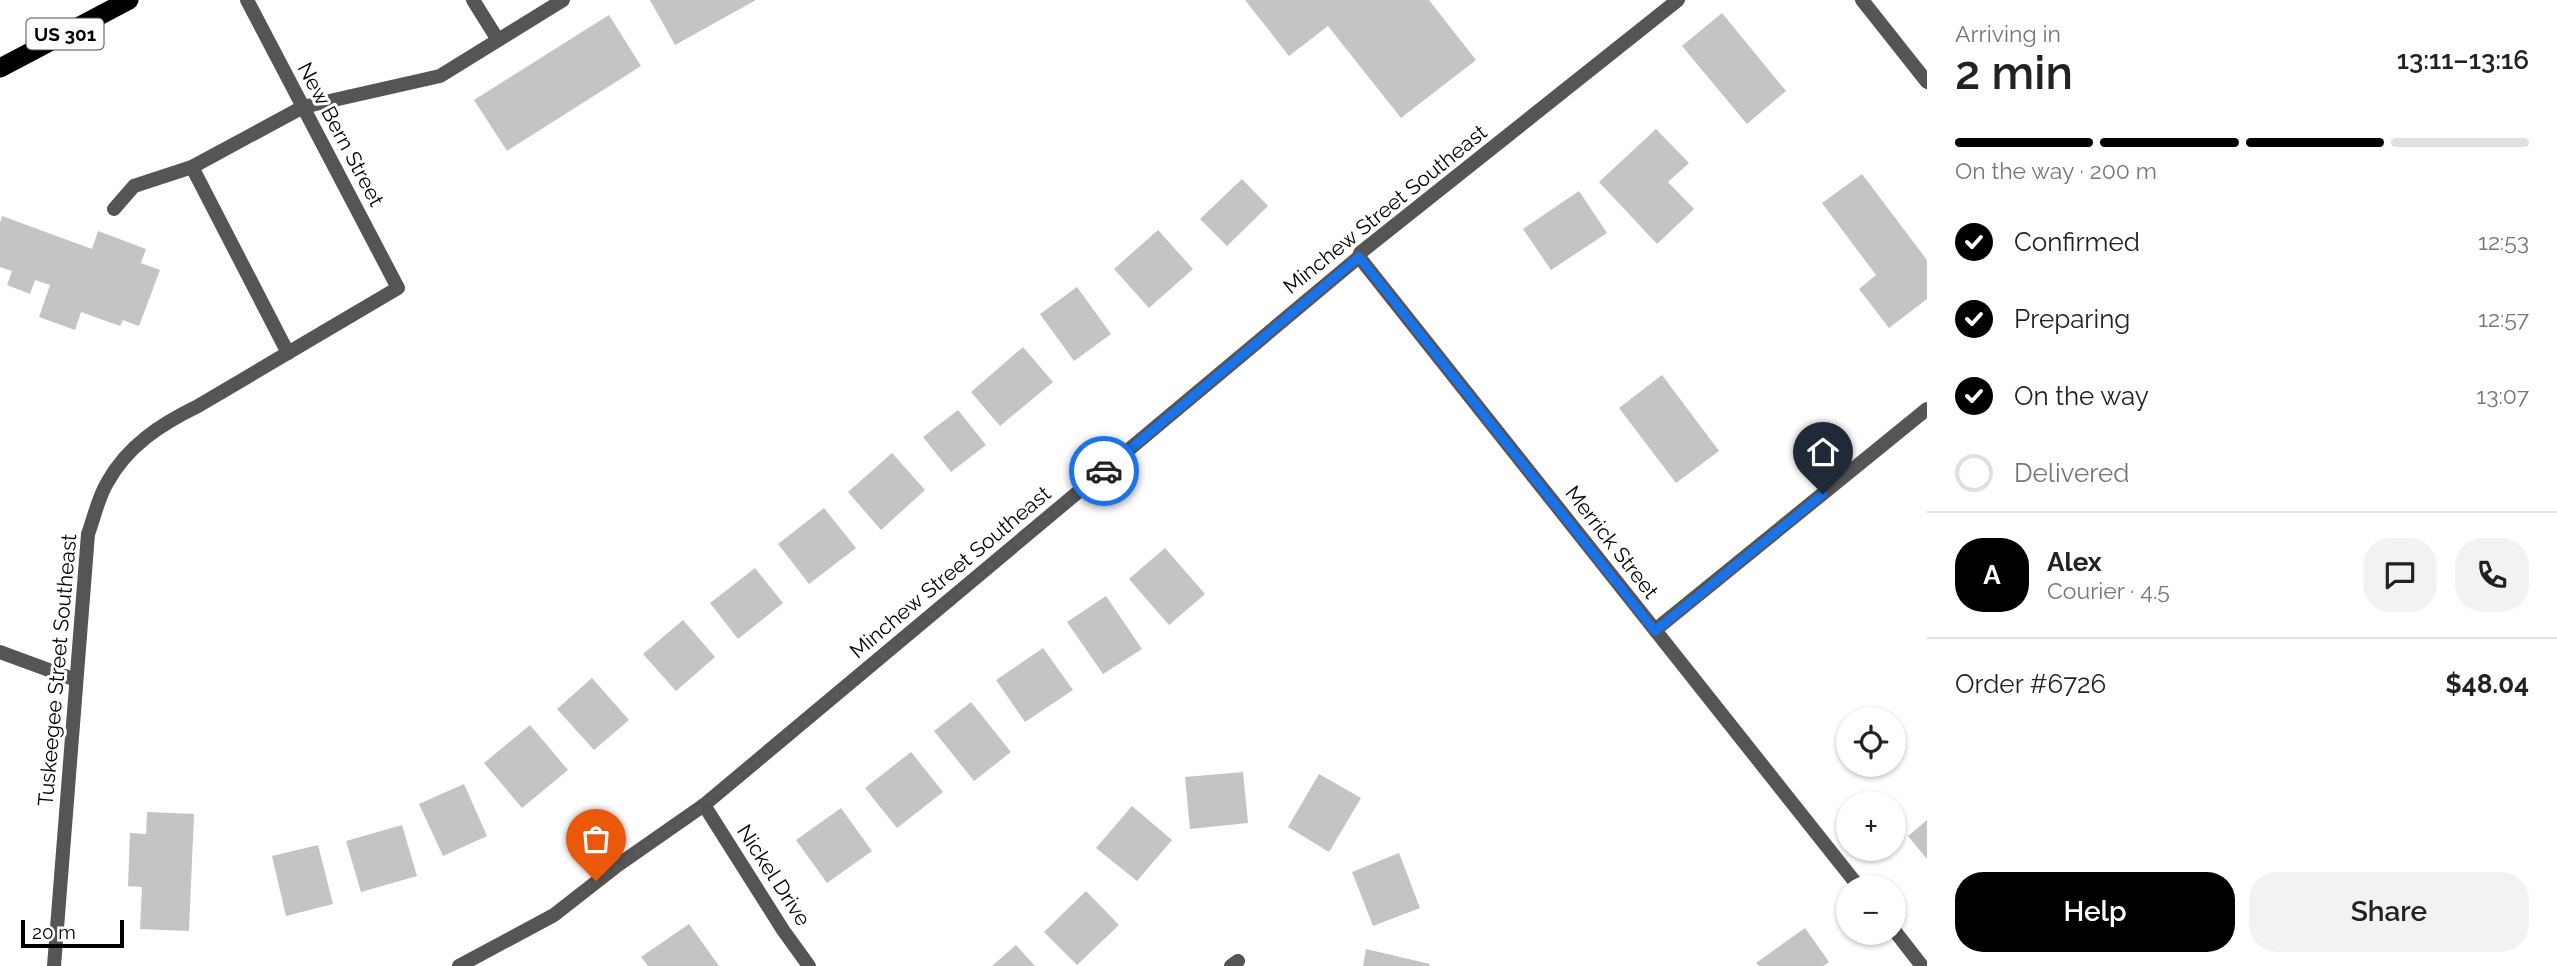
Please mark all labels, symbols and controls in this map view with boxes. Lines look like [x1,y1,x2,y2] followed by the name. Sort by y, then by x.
[27,18,104,50] road number: US 301
[1955,20,2061,47] text: Arriving in
[2397,45,2529,75] text: 13:11–13:16
[1955,46,2073,100] text: 2 min
[293,58,389,210] street label: New Bern Street
[1278,119,1492,299] street label: Minchew Street Southeast
[1955,157,2157,184] text: On the way · 200 m
[1955,223,1993,261] icon: check
[2014,227,2140,257] text: Confirmed
[2478,228,2529,255] text: 12:53
[1955,300,1993,338] icon: check
[2014,304,2130,334] text: Preparing
[2478,305,2529,332] text: 12:57
[1955,377,1993,415] icon: check
[2014,381,2149,411] text: On the way
[2476,382,2529,409] text: 13:07
[1793,422,1853,494] pin
[1804,433,1842,471] icon: home
[1069,436,1139,506] courier
[1085,452,1123,490] icon: car
[2014,458,2129,488] text: Delivered
[845,481,1055,663] street label: Minchew Street Southeast
[1560,481,1664,603] street label: Merrick Street
[33,533,81,807] street label: Tuskeegee Street Southeast
[2363,538,2437,612] button: chat
[2455,538,2529,612] button: phone
[2047,547,2102,577] text: Alex
[1983,560,2001,590] text: A
[2047,577,2170,604] text: Courier · 4.5
[1955,669,2106,699] text: Order #6726
[2445,669,2529,699] text: $48.04
[1836,707,1906,945] map controls
[1836,707,1906,777] button: locate
[1836,791,1906,861] button: +
[566,809,626,881] pin
[577,820,615,858] icon: bag
[732,820,816,930] street label: Nickel Drive
[1955,872,2235,952] button: Help
[2249,872,2529,952] button: Share
[1836,875,1906,945] button: −
[21,917,124,949] scale bar
[32,921,76,943] text: 20 m

